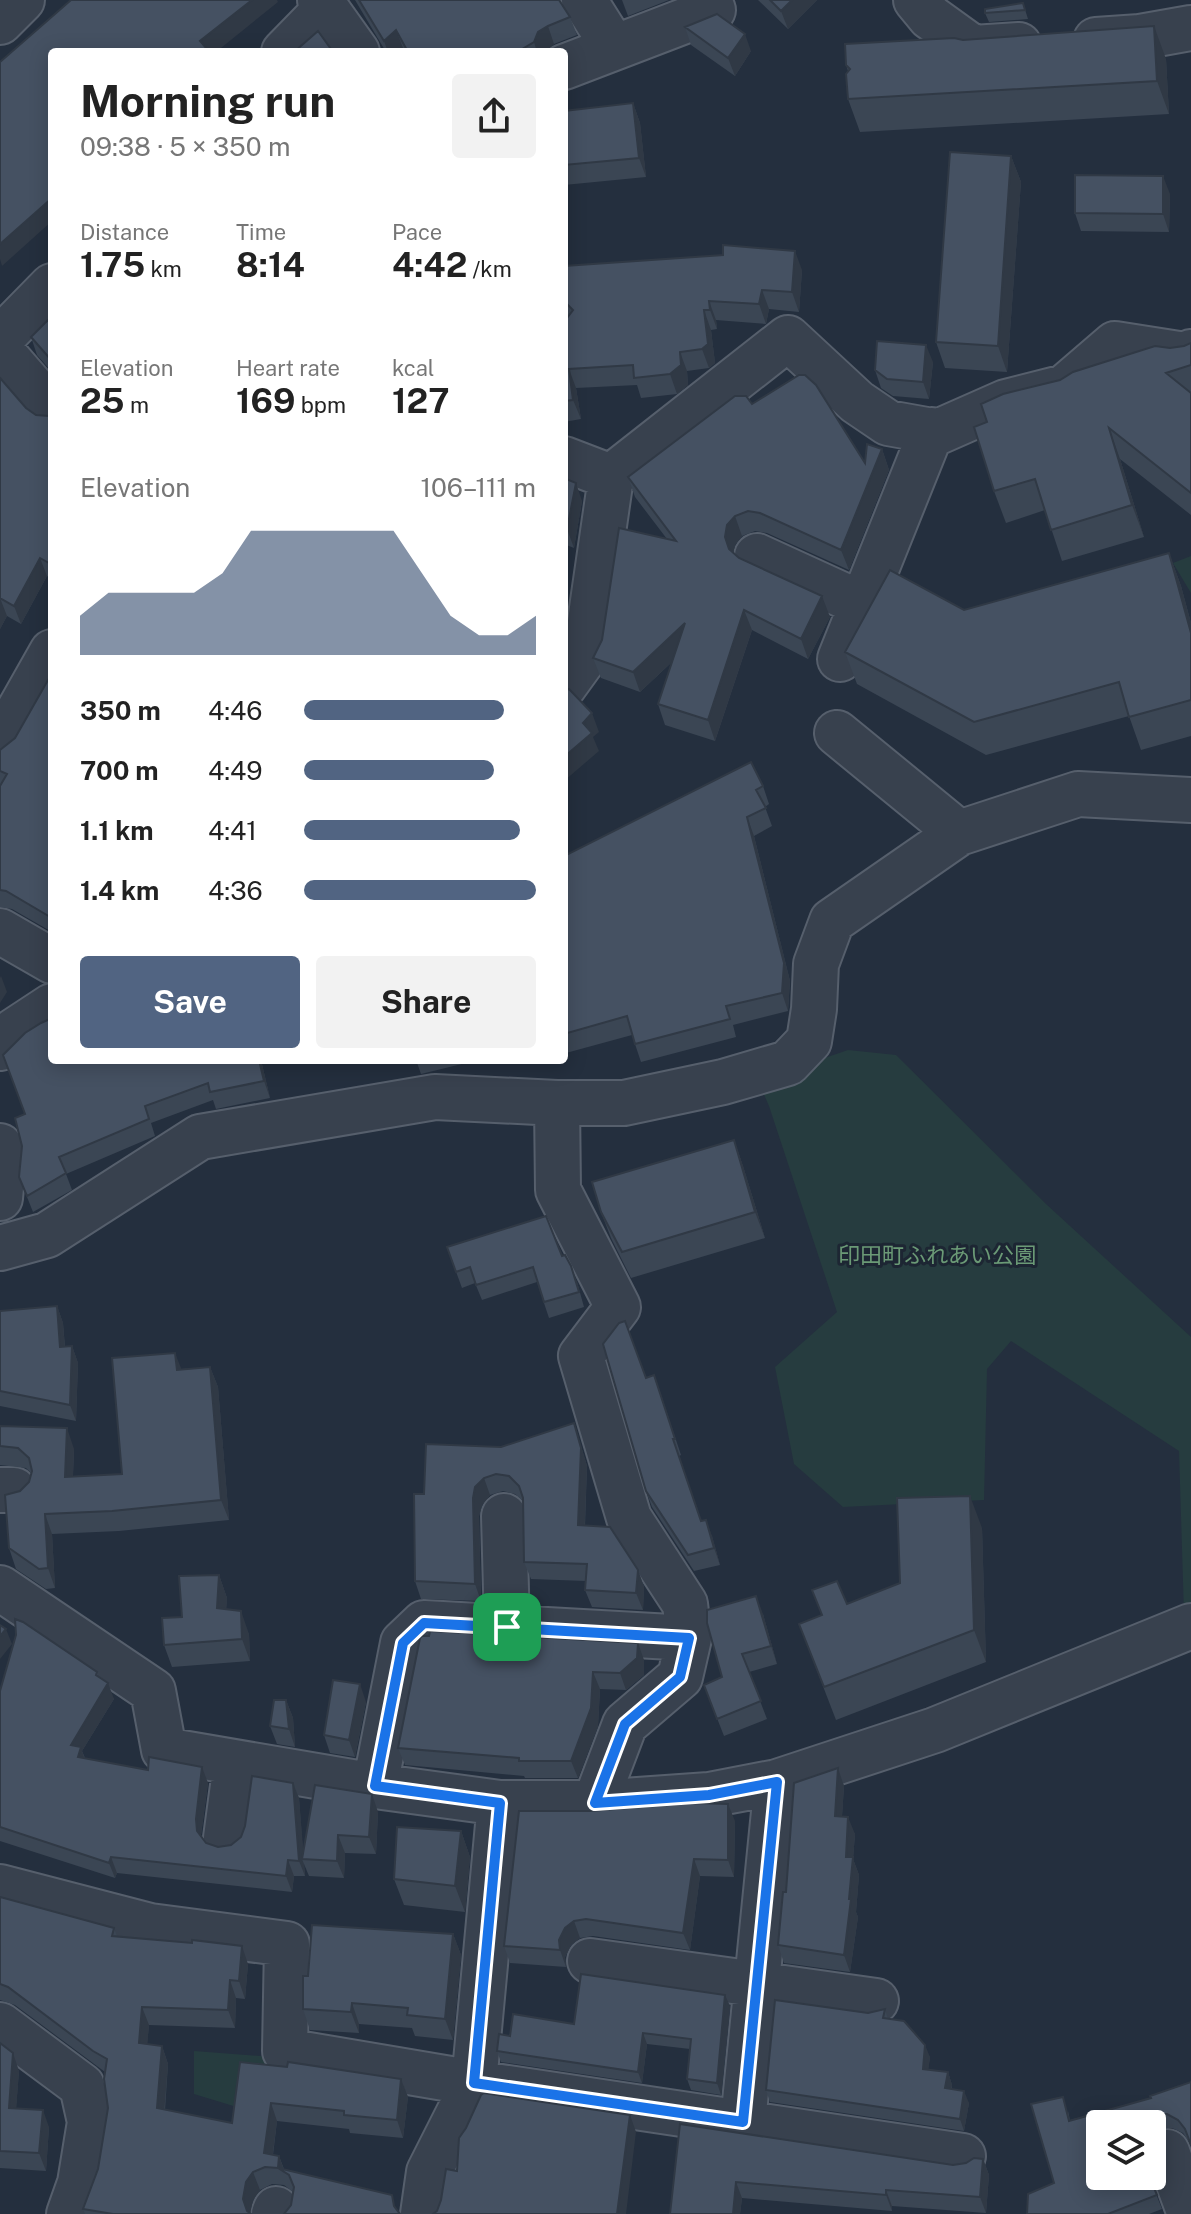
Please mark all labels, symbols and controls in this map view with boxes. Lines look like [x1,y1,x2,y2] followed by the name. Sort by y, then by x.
[452,74,536,158] button: share
[80,75,335,127] text: Morning run
[80,131,290,162] text: 09:38 · 5 × 350 m
[80,219,169,245] text: Distance
[236,219,286,245] text: Time
[392,219,442,245] text: Pace
[80,245,145,285] text: 1.75
[236,245,305,285] text: 8:14
[392,245,467,285] text: 4:42
[145,256,182,282] text: km
[467,256,512,282] text: /km
[80,355,173,381] text: Elevation
[236,355,340,381] text: Heart rate
[392,355,434,381] text: kcal
[80,381,125,421] text: 25
[236,381,295,421] text: 169
[392,381,449,421] text: 127
[125,392,149,418] text: m
[295,392,346,418] text: bpm
[80,472,190,503] text: Elevation
[420,472,536,503] text: 106–111 m
[80,695,161,726] text: 350 m
[208,695,263,726] text: 4:46
[80,755,159,786] text: 700 m
[208,755,263,786] text: 4:49
[80,815,153,846] text: 1.1 km
[208,815,257,846] text: 4:41
[80,875,159,906] text: 1.4 km
[208,875,263,906] text: 4:36
[80,956,300,1048] button: Save
[316,956,536,1048] button: Share
[838,1242,1036,1268] park label: 印田町ふれあい公園
[473,1593,541,1661] pin
[485,1605,529,1649] icon: arrive
[1086,2110,1166,2190] map controls
[1086,2110,1166,2190] button: layers

